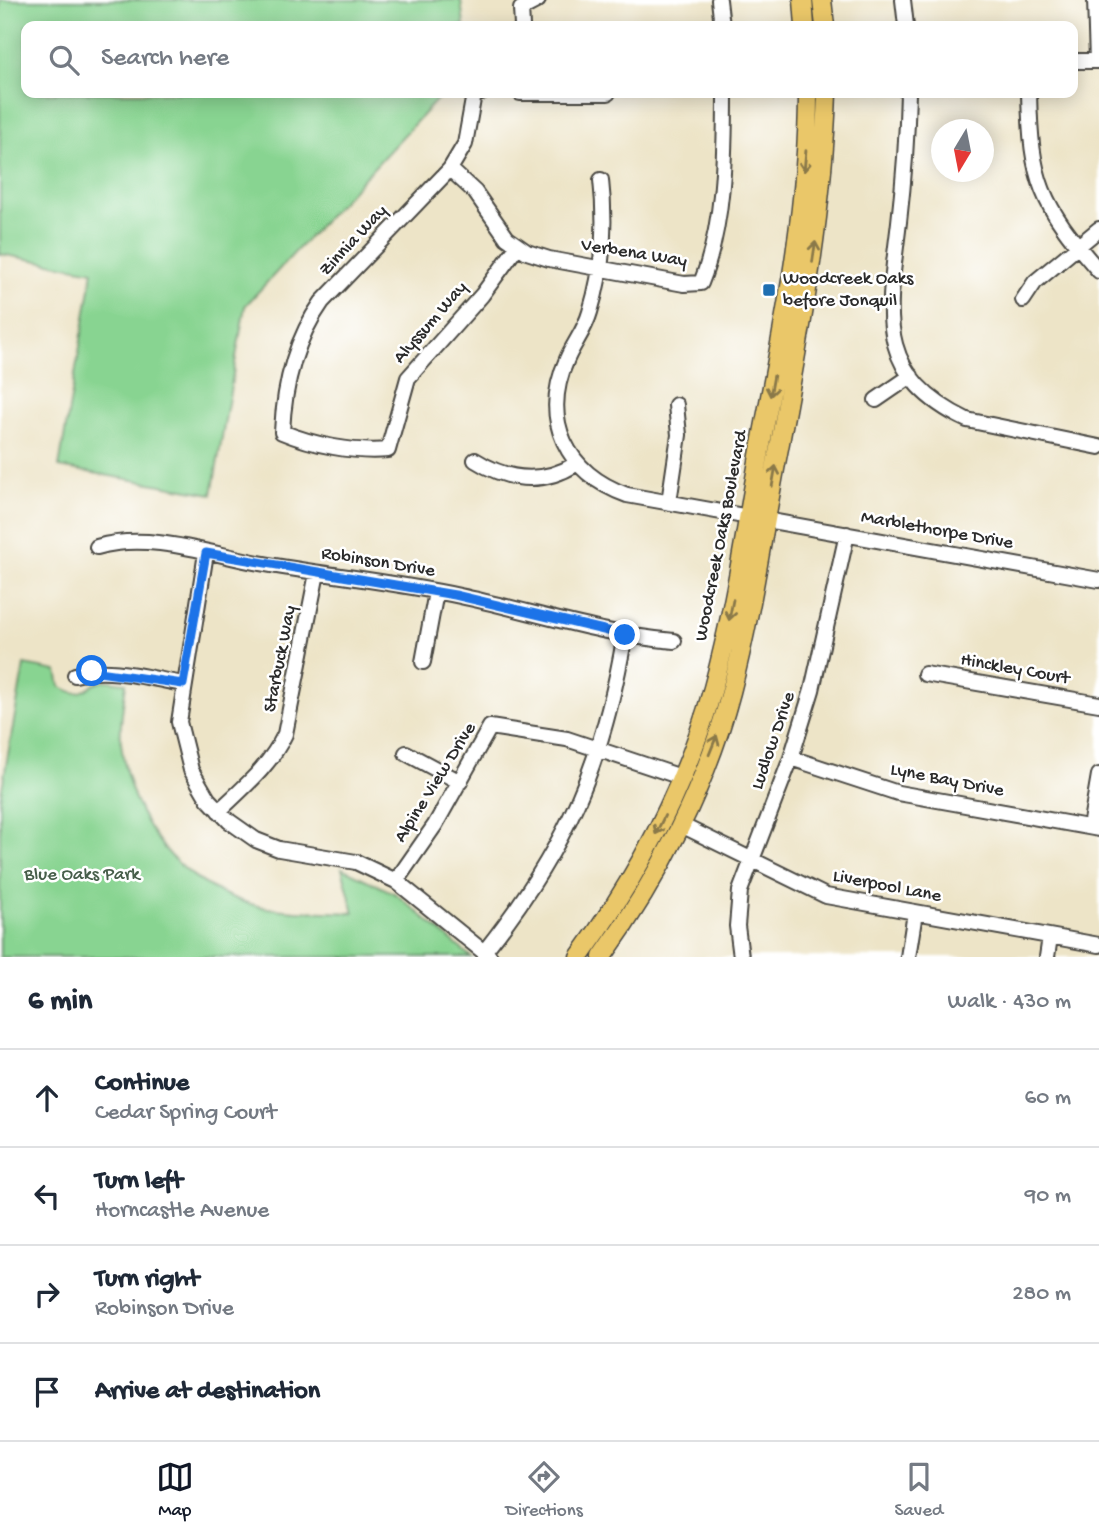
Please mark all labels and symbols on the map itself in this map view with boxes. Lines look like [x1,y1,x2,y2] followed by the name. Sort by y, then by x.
[931,119,994,182] north arrow
[798,149,811,172] one-way arrow
[315,200,393,282] street label: Zinnia Way
[578,234,689,274] street label: Verbena Way
[807,241,820,264] one-way arrow
[783,268,914,313] place label: Woodcreek Oaks before Jonquil
[389,277,473,369] street label: Alyssum Way
[761,282,777,298] marker: Woodcreek Oaks before Jonquil
[765,374,778,397] one-way arrow
[690,427,754,643] street label: Woodcreek Oaks Boulevard
[767,465,781,488] one-way arrow
[859,506,1015,556] street label: Marblethorpe Drive
[320,543,437,583] street label: Robinson Drive
[724,598,737,621] one-way arrow
[259,603,303,714] street label: Starbuck Way
[609,619,640,650] route end
[959,649,1074,691] street label: Hinckley Court
[76,655,107,686] route start
[747,689,801,793] street label: Ludlow Drive
[390,719,482,847] street label: Alpine View Drive
[707,735,720,757] one-way arrow
[888,759,1006,803] street label: Lyne Bay Drive
[652,814,666,835] one-way arrow
[23,864,141,887] park label: Blue Oaks Park
[831,865,943,909] street label: Liverpool Lane

